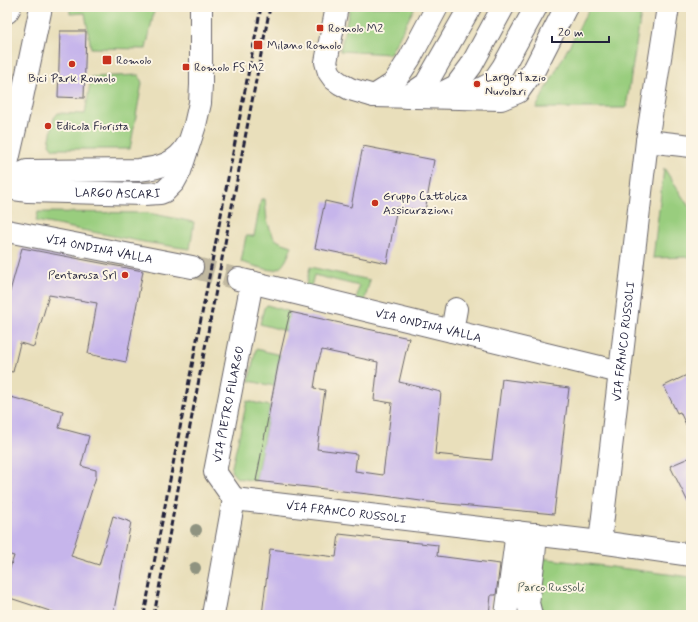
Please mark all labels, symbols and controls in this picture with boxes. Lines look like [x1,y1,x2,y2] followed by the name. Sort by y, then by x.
[552,18,609,44] scale bar
[328,21,383,37] place label: Romolo M2
[315,23,325,33] marker: Romolo M2
[558,25,584,41] text: 20 m
[267,38,342,54] place label: Milano Romolo
[252,39,264,51] marker: Milano Romolo
[116,53,152,69] place label: Romolo
[101,54,113,66] marker: Romolo
[67,59,77,69] marker: Bici Park Romolo
[194,60,264,76] place label: Romolo FS M2
[181,62,191,72] marker: Romolo FS M2
[485,70,546,100] place label: Largo Tazio Nuvolari
[28,71,116,87] place label: Bici Park Romolo
[472,79,482,89] marker: Largo Tazio Nuvolari
[56,119,129,135] place label: Edicola Fiorista
[43,121,53,131] marker: Edicola Fiorista
[75,185,161,203] street label: LARGO ASCARI
[383,189,468,219] place label: Gruppo Cattolica Assicurazioni
[370,198,380,208] marker: Gruppo Cattolica Assicurazioni
[44,232,154,268] street label: VIA ONDINA VALLA
[48,268,117,284] place label: Pentarosa Srl
[120,270,130,280] marker: Pentarosa Srl
[610,281,639,402] street label: VIA FRANCO RUSSOLI
[373,306,483,347] street label: VIA ONDINA VALLA
[210,345,248,464] street label: VIA PIETRO FILARGO
[285,498,407,528] street label: VIA FRANCO RUSSOLI
[518,580,584,596] park label: Parco Russoli

